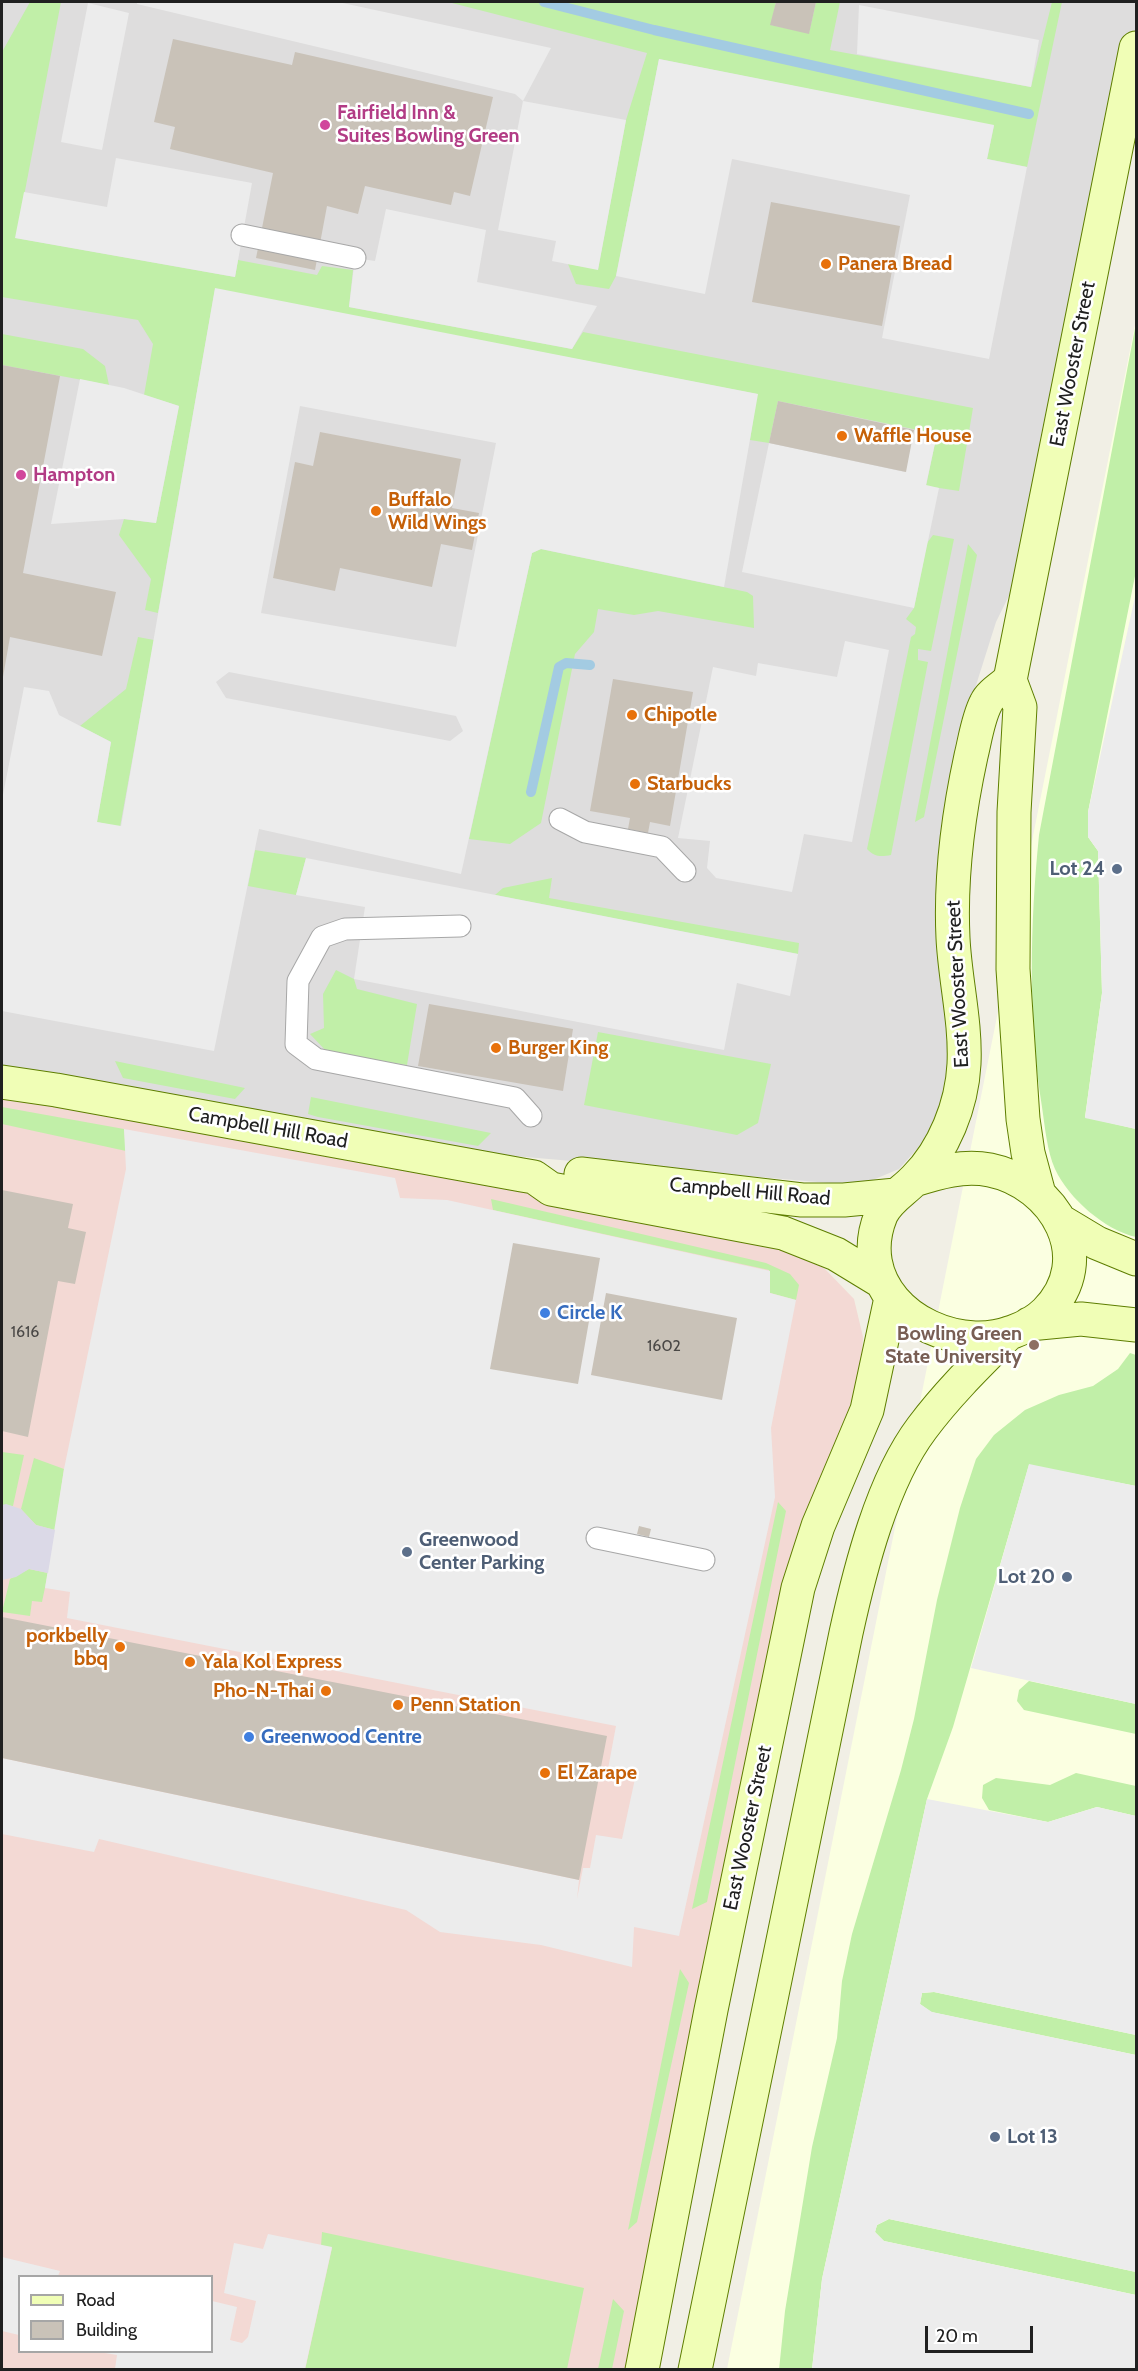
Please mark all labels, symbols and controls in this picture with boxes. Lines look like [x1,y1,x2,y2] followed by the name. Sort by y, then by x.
[337,101,520,148] place label: Fairfield Inn & Suites Bowling Green
[318,118,332,132] marker: Fairfield Inn & Suites Bowling Green
[838,252,952,276] place label: Panera Bread
[819,257,833,271] marker: Panera Bread
[1045,279,1101,449] street label: East Wooster Street
[854,424,971,448] place label: Waffle House
[835,429,849,443] marker: Waffle House
[33,463,115,487] place label: Hampton
[14,468,28,482] marker: Hampton
[388,488,487,535] place label: Buffalo Wild Wings
[369,504,383,518] marker: Buffalo Wild Wings
[644,703,717,727] place label: Chipotle
[625,708,639,722] marker: Chipotle
[647,772,732,796] place label: Starbucks
[628,777,642,791] marker: Starbucks
[1049,857,1105,881] place label: Lot 24
[1110,862,1124,876] marker: Lot 24
[942,900,974,1068] street label: East Wooster Street
[508,1036,608,1060] place label: Burger King
[489,1041,503,1055] marker: Burger King
[186,1102,350,1154] street label: Campbell Hill Road
[669,1173,831,1211] street label: Campbell Hill Road
[557,1301,622,1325] place label: Circle K
[538,1306,552,1320] marker: Circle K
[11,1322,39,1342] house number: 1616
[885,1322,1022,1369] place label: Bowling Green State University
[647,1336,681,1356] house number: 1602
[1027,1338,1041,1352] marker: Bowling Green State University
[419,1528,544,1575] place label: Greenwood Center Parking
[400,1545,414,1559] marker: Greenwood Center Parking
[998,1565,1055,1589] place label: Lot 20
[1060,1570,1074,1584] marker: Lot 20
[26,1624,108,1671] place label: porkbelly bbq
[113,1640,127,1654] marker: porkbelly bbq
[202,1650,342,1674] place label: Yala Kol Express
[183,1655,197,1669] marker: Yala Kol Express
[213,1679,314,1703] place label: Pho-N-Thai
[319,1684,333,1698] marker: Pho-N-Thai
[410,1693,521,1717] place label: Penn Station
[391,1698,405,1712] marker: Penn Station
[261,1725,422,1749] place label: Greenwood Centre
[242,1730,256,1744] marker: Greenwood Centre
[719,1743,777,1913] street label: East Wooster Street
[557,1761,637,1785] place label: El Zarape
[538,1766,552,1780] marker: El Zarape
[1007,2125,1058,2149] place label: Lot 13
[988,2130,1002,2144] marker: Lot 13
[18,2275,213,2353] legend
[76,2289,115,2311] text: Road
[928,2314,1036,2352] scale bar
[76,2319,137,2341] text: Building
[936,2325,978,2347] text: 20 m

